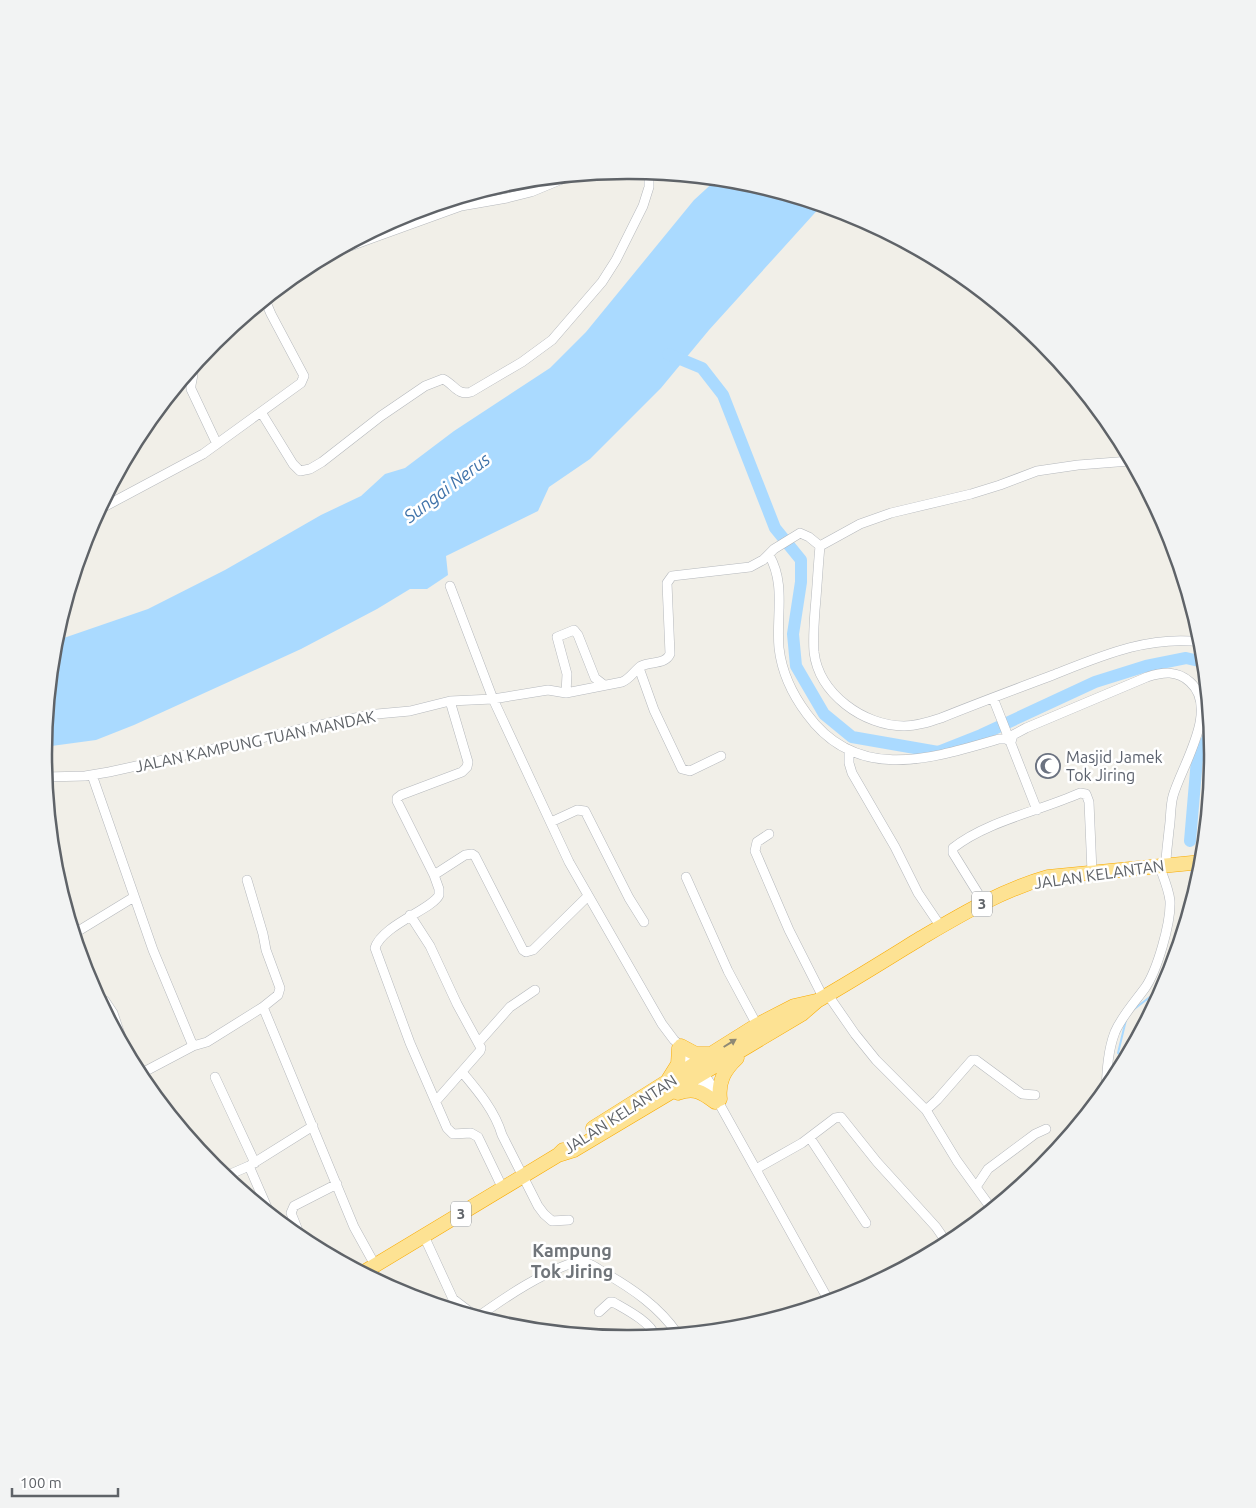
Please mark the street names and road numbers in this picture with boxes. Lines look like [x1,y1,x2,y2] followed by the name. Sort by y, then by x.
[133,707,377,775] street label: JALAN KAMPUNG TUAN MANDAK
[1033,856,1165,892] street label: JALAN KELANTAN
[972,892,992,916] road number: 3
[560,1071,680,1157] street label: JALAN KELANTAN
[451,1202,471,1226] road number: 3

